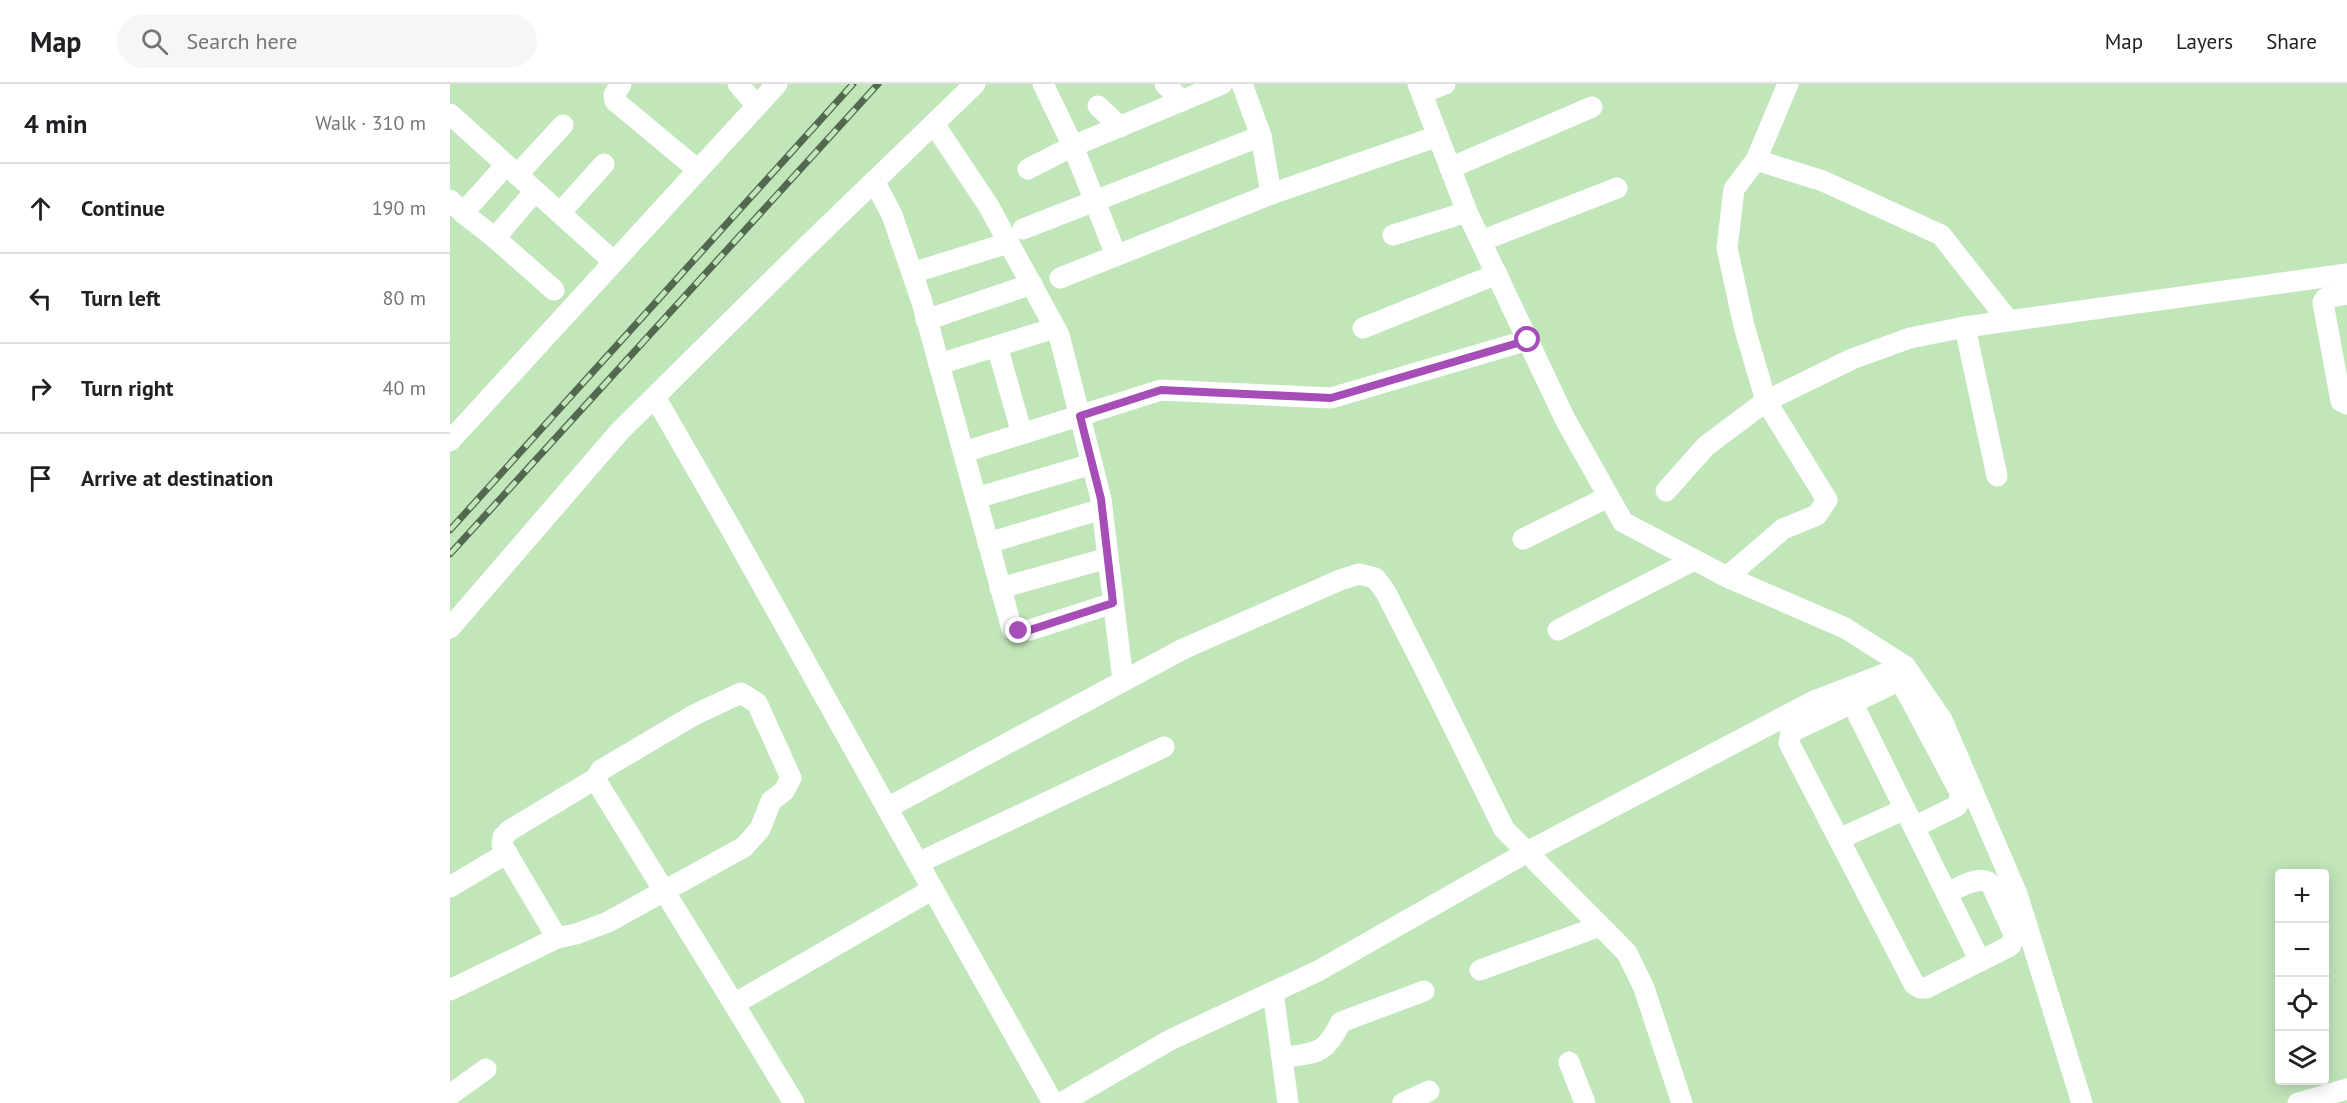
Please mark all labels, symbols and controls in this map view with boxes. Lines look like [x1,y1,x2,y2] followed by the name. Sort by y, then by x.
[117,14,537,68] search box
[30,23,81,60] text: Map
[138,25,171,58] icon: search
[186,27,297,55] text: Search here
[2105,28,2143,55] text: Map
[2176,28,2233,55] text: Layers
[2266,28,2317,55] text: Share
[24,107,87,140] text: 4 min
[315,110,426,136] text: Walk · 310 m
[24,192,57,225] icon: ahead
[81,194,165,222] text: Continue
[372,195,426,221] text: 190 m
[24,282,57,315] icon: left
[81,284,161,312] text: Turn left
[383,285,426,311] text: 80 m
[1514,326,1540,352] route start
[24,372,57,405] icon: right
[81,374,173,402] text: Turn right
[383,375,426,401] text: 40 m
[24,462,57,495] icon: arrive
[81,464,273,492] text: Arrive at destination
[1005,617,1031,643] route end
[2275,869,2329,1085] map controls
[2275,869,2329,923] button: +
[2275,923,2329,977] button: −
[2275,977,2329,1031] button: locate
[2275,1031,2329,1085] button: layers

